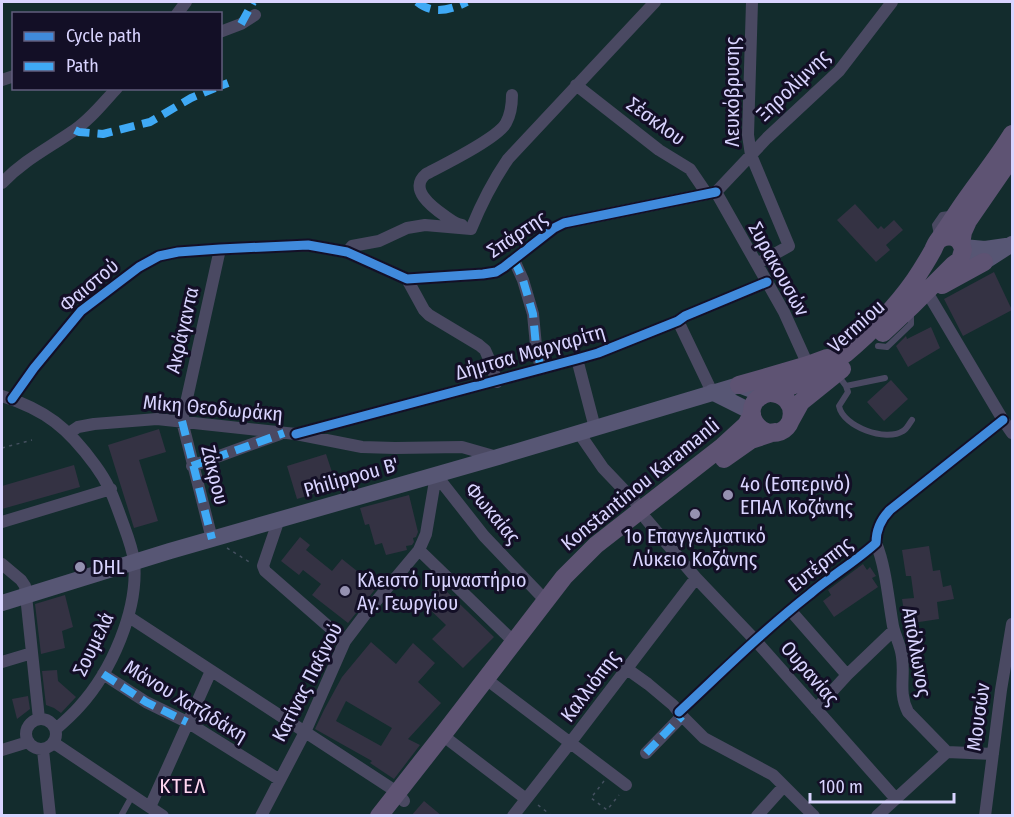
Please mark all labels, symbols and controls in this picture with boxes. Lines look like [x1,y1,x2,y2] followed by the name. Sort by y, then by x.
[12,12,222,90] legend
[66,25,141,47] text: Cycle path
[720,36,744,147] street label: Λευκόβρυσης
[751,44,835,126] street label: Ξηρολίμνης
[66,55,99,77] text: Path
[622,92,690,150] street label: Σέσκλου
[482,205,552,263] street label: Σπάρτης
[743,218,815,320] street label: Συρακουσών
[55,253,123,317] street label: Φαιστού
[160,284,204,376] street label: Ακράγαντα
[823,294,889,358] street label: Vermiou
[452,319,608,385] street label: Δήμτσα Μαργαρίτη
[142,390,284,426] street label: Μίκη Θεοδωράκη
[556,413,724,555] street label: Konstantinou Karamanli
[196,443,234,507] street label: Ζάκρου
[301,452,401,502] street label: Philippou B'
[740,472,854,519] place label: 4ο (Εσπερινό) ΕΠΑΛ Κοζάνης
[460,477,526,549] street label: Φωκαίας
[721,488,735,502] marker: 4ο (Εσπερινό) ΕΠΑΛ Κοζάνης
[688,507,702,521] marker: 1ο Επαγγελματικό Λύκειο Κοζάνης
[624,524,766,571] place label: 1ο Επαγγελματικό Λύκειο Κοζάνης
[783,531,857,597] street label: Ευτέρπης
[92,555,125,579] place label: DHL
[73,560,87,574] marker: DHL
[357,568,526,615] place label: Κλειστό Γυμναστήριο Αγ. Γεωργίου
[338,584,352,598] marker: Κλειστό Γυμναστήριο Αγ. Γεωργίου
[897,605,937,699] street label: Απόλλωνος
[67,608,119,680] street label: Σουμελά
[267,618,347,746] street label: Κατίνας Παξινού
[776,636,845,710] street label: Ουρανίας
[555,645,625,727] street label: Καλλιόπης
[120,655,252,747] street label: Μάνου Χατζιδάκη
[961,681,995,752] street label: Μουσών
[810,766,954,804] scale bar
[159,773,207,799] district label: ΚΤΕΛ
[819,776,863,798] text: 100 m

